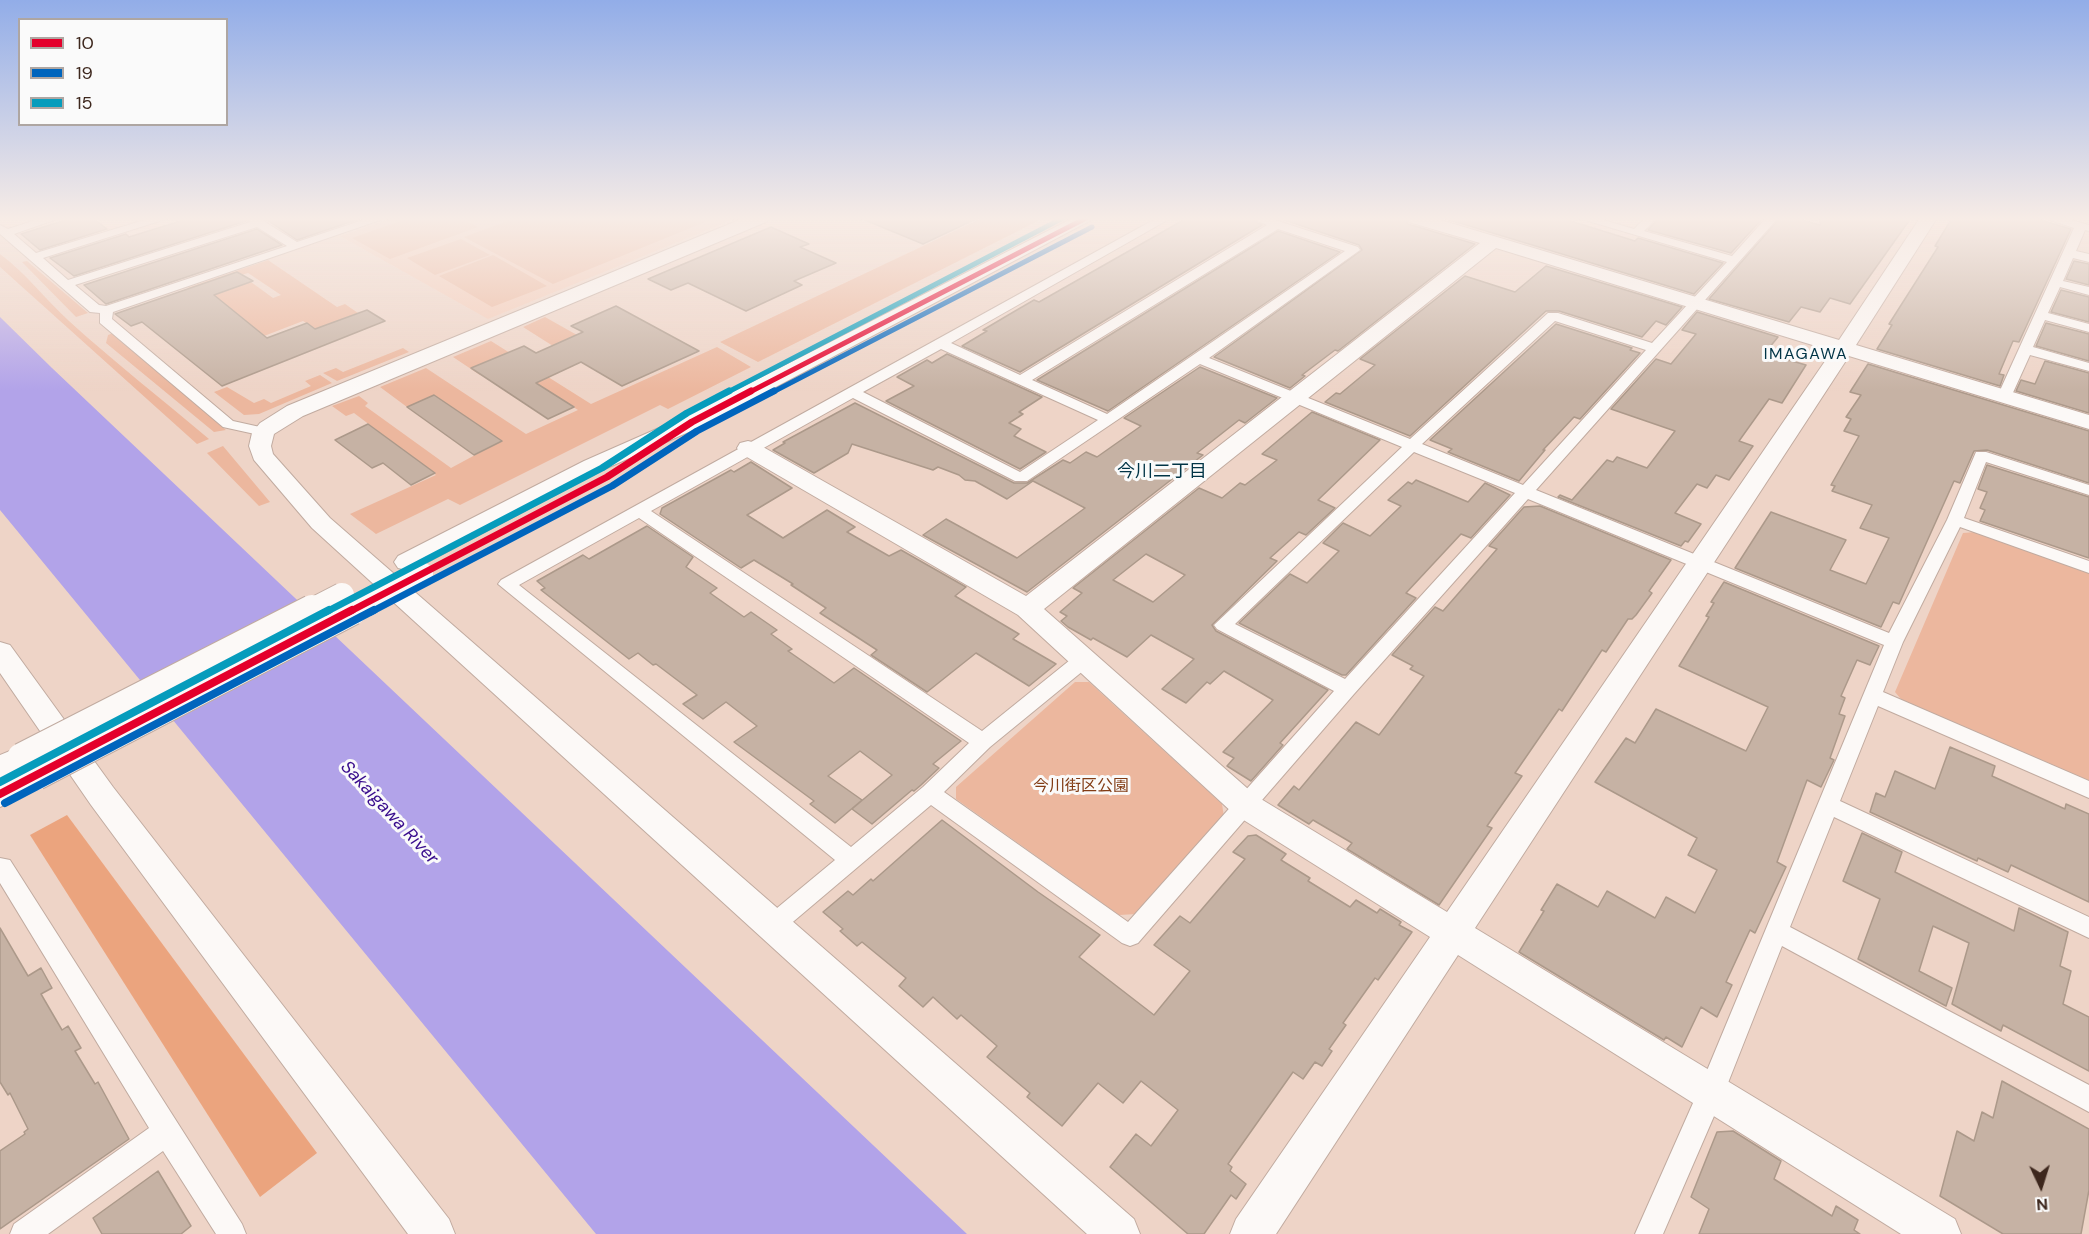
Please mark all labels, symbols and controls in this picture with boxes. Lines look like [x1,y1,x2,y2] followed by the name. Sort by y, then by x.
[18,18,228,126] legend
[76,31,94,55] text: 10
[76,61,93,85] text: 19
[76,91,93,115] text: 15
[1764,345,1848,365] district label: IMAGAWA
[1117,461,1207,483] district label: 今川二丁目
[336,757,442,869] water label: Sakaigawa River
[1033,777,1129,797] park label: 今川街区公園
[2011,1156,2071,1216] north arrow
[2036,1194,2049,1215] text: N

